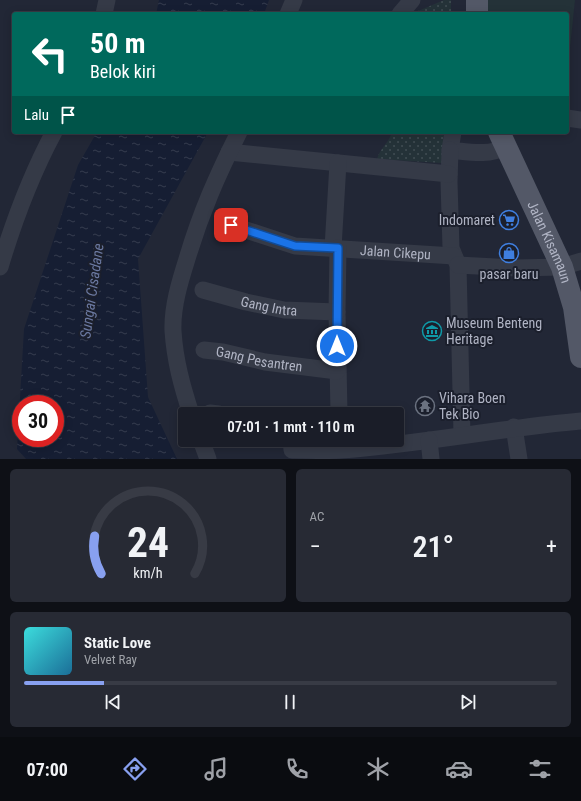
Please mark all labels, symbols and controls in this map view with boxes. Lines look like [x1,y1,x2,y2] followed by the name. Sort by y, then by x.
[90,27,146,60] text: 50 m
[24,28,76,80] icon: left
[90,61,156,82] text: Belok kiri
[57,104,79,126] icon: arrive
[24,106,49,124] text: Lalu
[524,198,574,285] street label: Jalan Kisamaun
[214,208,248,242] pin
[498,209,520,231] supermarket icon: Indomaret
[439,212,495,228] place label: Indomaret
[220,214,242,236] icon: arrive
[76,242,108,340] water label: Sungai Cisadane
[359,242,431,263] street label: Jalan Cikepu
[498,242,520,264] shop icon: pasar baru
[480,266,538,282] place label: pasar baru
[239,293,297,318] street label: Gang Intra
[446,315,542,347] place label: Museum Benteng Heritage
[421,320,443,342] museum icon: Museum Benteng Heritage
[316,325,358,367] position arrow
[215,343,303,375] street label: Gang Pesantren
[439,390,505,422] place label: Vihara Boen Tek Bio
[12,395,64,447] speed limit sign: 30
[414,395,436,417] temple icon: Vihara Boen Tek Bio
[227,418,355,436] text: 07:01 · 1 mnt · 110 m
[310,509,324,524] text: AC
[127,517,169,566] text: 24
[412,529,454,564] text: 21°
[310,534,321,559] text: −
[546,534,557,559] text: +
[133,564,162,580] text: km/h
[84,634,151,652] text: Static Love
[84,652,137,667] text: Velvet Ray
[102,691,124,713] icon: previous
[279,691,301,713] icon: pause
[457,691,479,713] icon: next
[121,755,149,783] icon: directions
[202,755,230,783] icon: music
[283,755,311,783] icon: phone
[364,755,392,783] icon: climate
[445,755,473,783] icon: car
[526,755,554,783] icon: filters
[27,759,68,780] text: 07:00

